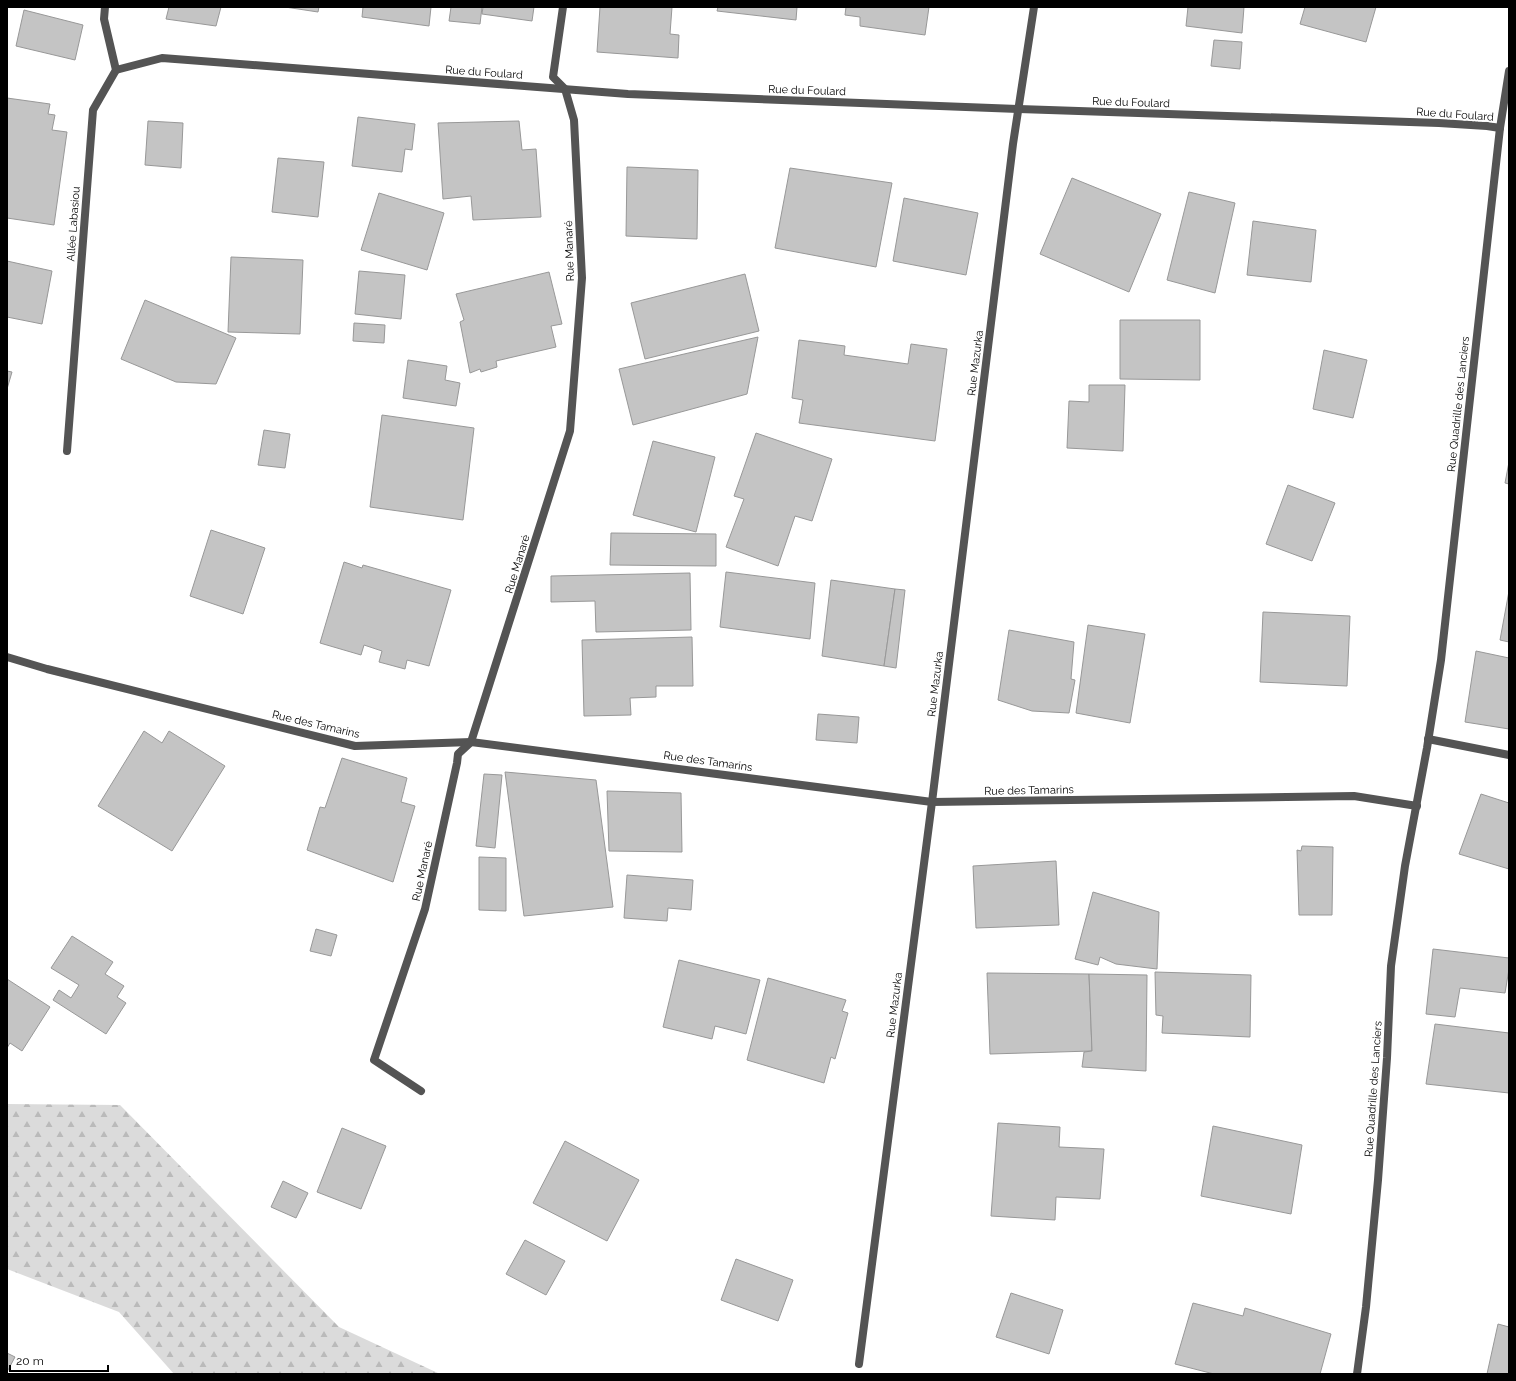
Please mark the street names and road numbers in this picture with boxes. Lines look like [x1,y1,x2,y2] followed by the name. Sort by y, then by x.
[445,63,523,82] street label: Rue du Foulard
[768,83,846,98] street label: Rue du Foulard
[1092,95,1170,110] street label: Rue du Foulard
[1416,105,1494,124] street label: Rue du Foulard
[64,186,83,262] street label: Allée Labasiou
[562,220,577,282] street label: Rue Manaré
[965,329,986,397] street label: Rue Mazurka
[1445,336,1472,473] street label: Rue Quadrille des Lanciers
[502,533,533,595] street label: Rue Manaré
[925,650,946,718] street label: Rue Mazurka
[271,708,361,741] street label: Rue des Tamarins
[663,749,753,774] street label: Rue des Tamarins
[984,783,1074,798] street label: Rue des Tamarins
[410,839,435,902] street label: Rue Manaré
[884,971,905,1039] street label: Rue Mazurka
[1362,1021,1385,1157] street label: Rue Quadrille des Lanciers

